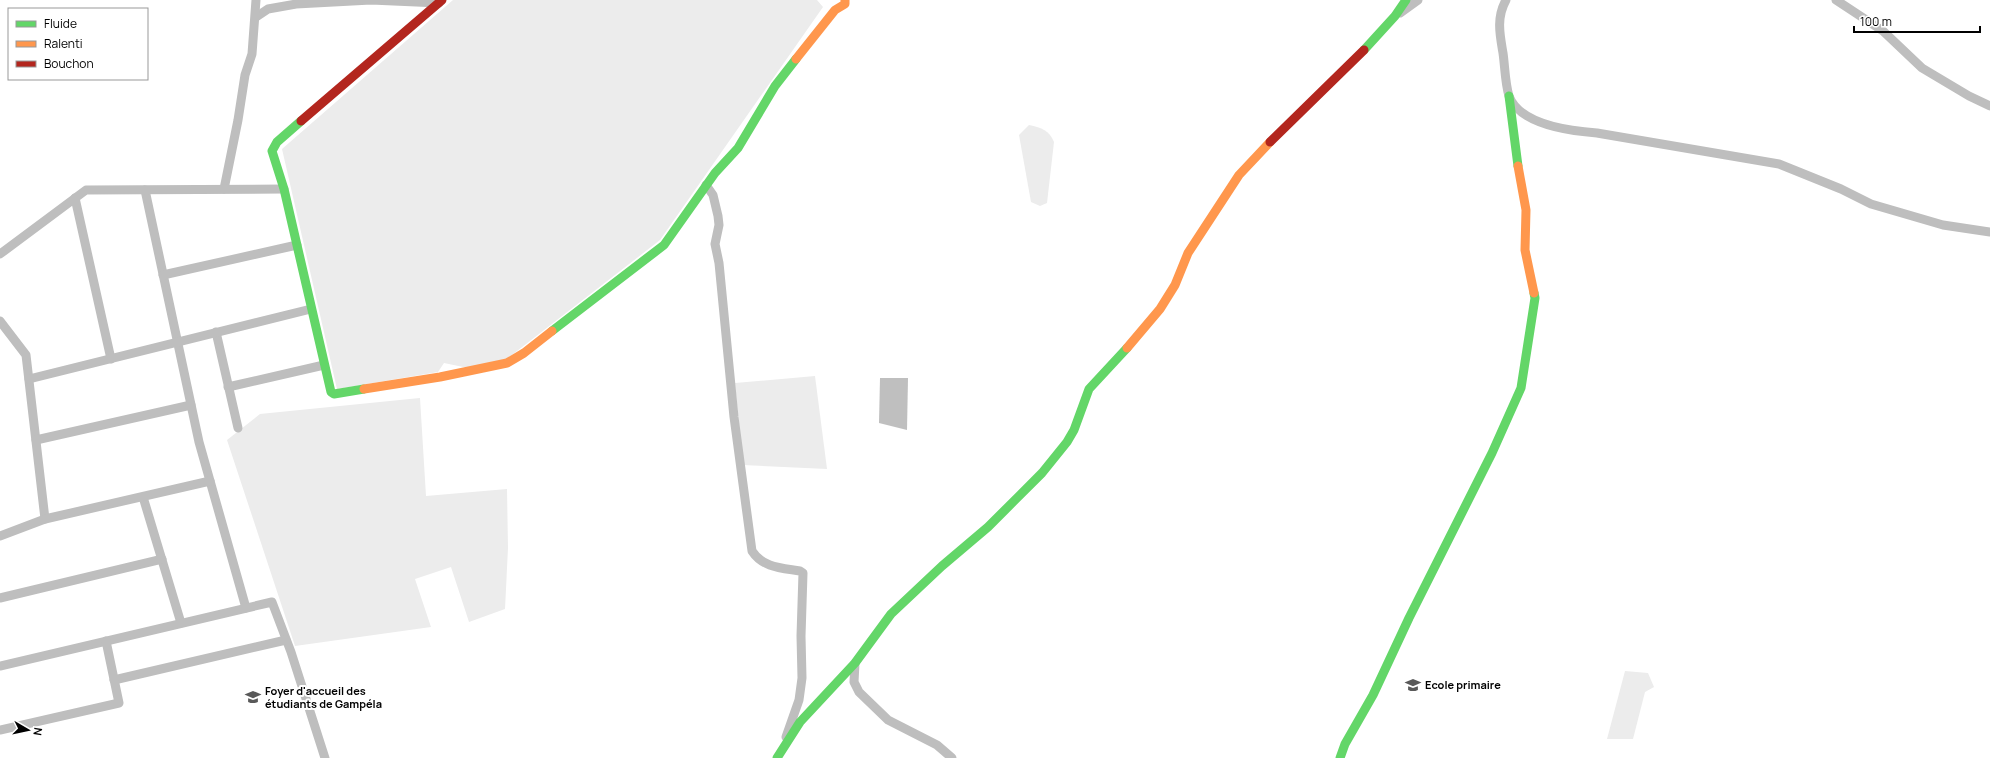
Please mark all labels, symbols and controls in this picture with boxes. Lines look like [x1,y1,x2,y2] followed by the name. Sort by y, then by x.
[8,8,148,80] legend
[1854,8,1980,34] scale bar
[1860,13,1892,30] text: 100 m
[44,15,77,32] text: Fluide
[44,35,83,52] text: Ralenti
[44,55,94,72] text: Bouchon
[1404,676,1422,694] school or university icon: Ecole primaire
[1425,677,1501,692] place label: Ecole primaire
[265,683,382,711] place label: Foyer d'accueil des étudiants de Gampéla
[244,688,262,706] school or university icon: Foyer d'accueil des étudiants de Gampéla
[8,710,48,750] north arrow
[30,727,46,737] text: N

